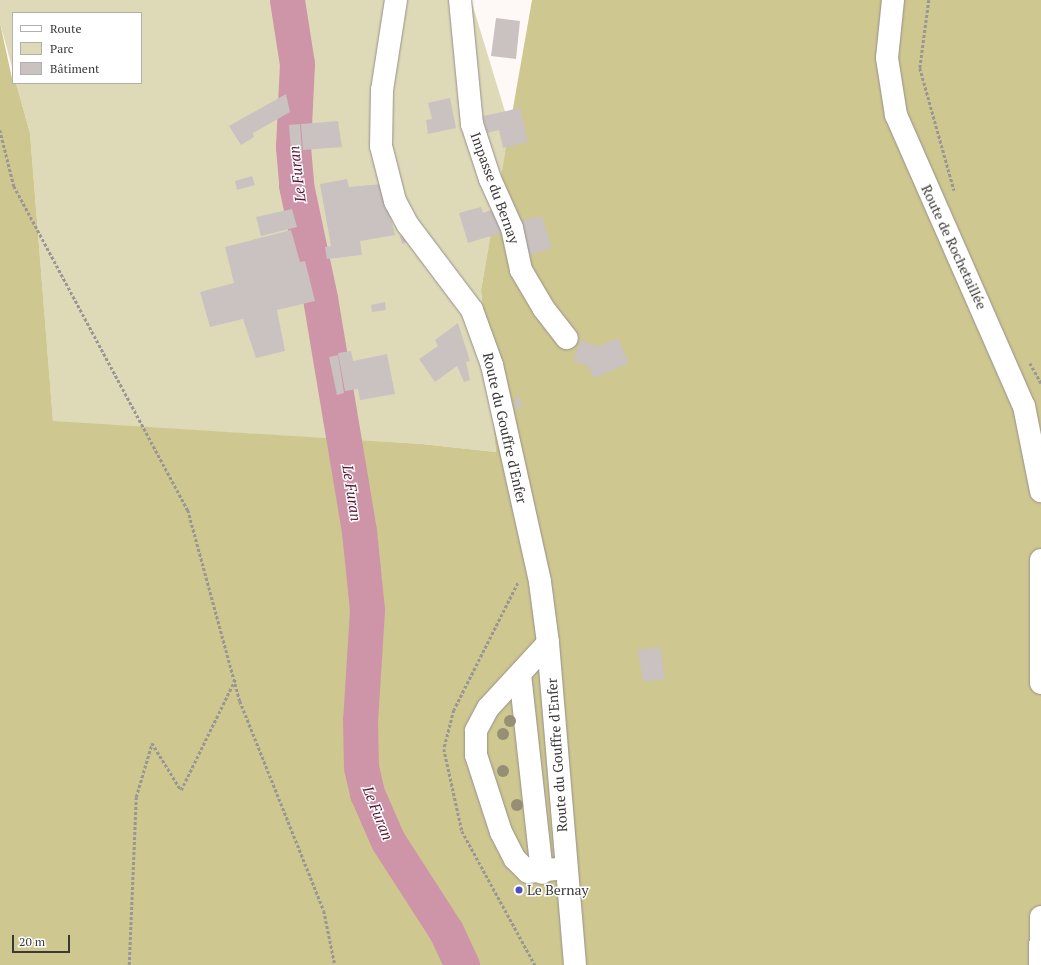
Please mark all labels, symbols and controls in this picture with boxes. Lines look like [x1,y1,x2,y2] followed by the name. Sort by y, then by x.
[12,12,142,84] legend
[50,21,81,36] text: Route
[50,41,73,56] text: Parc
[50,61,99,76] text: Bâtiment
[467,130,523,246] street label: Impasse du Bernay
[285,145,309,203] water label: Le Furan
[918,182,990,312] street label: Route de Rochetaillée
[479,351,531,505] street label: Route du Gouffre d'Enfer
[339,464,365,522] water label: Le Furan
[543,677,571,833] street label: Route du Gouffre d'Enfer
[359,783,397,843] water label: Le Furan
[527,882,589,898] place label: Le Bernay
[514,885,524,895] marker: Le Bernay
[14,927,72,953] scale bar
[19,934,45,949] text: 20 m

